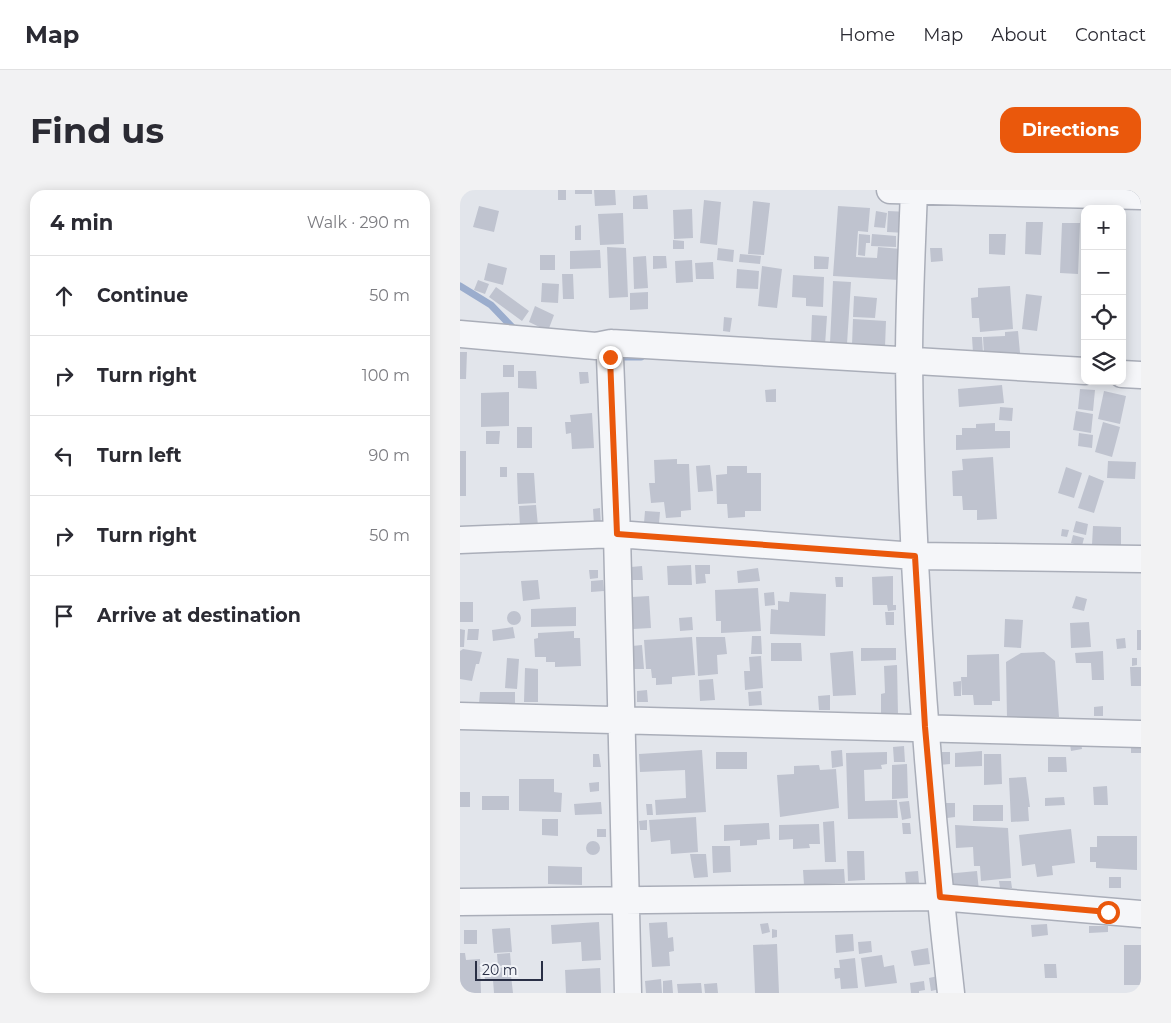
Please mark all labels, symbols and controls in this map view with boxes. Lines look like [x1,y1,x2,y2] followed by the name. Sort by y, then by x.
[25,20,79,49] text: Map
[839,24,895,46] text: Home
[923,24,963,46] text: Map
[991,24,1047,46] text: About
[1075,24,1146,46] text: Contact
[1000,107,1141,153] button: Directions
[30,109,164,152] text: Find us
[1081,205,1126,385] map controls
[1081,205,1126,250] button: +
[50,210,113,235] text: 4 min
[307,213,410,232] text: Walk · 290 m
[1081,250,1126,295] button: −
[50,282,78,310] icon: ahead
[97,284,188,307] text: Continue
[369,286,410,305] text: 50 m
[1081,295,1126,340] button: locate
[1081,340,1126,385] button: layers
[599,346,622,369] route end
[50,362,78,390] icon: right
[97,364,197,387] text: Turn right
[362,366,410,385] text: 100 m
[50,442,78,470] icon: left
[97,444,182,467] text: Turn left
[368,446,410,465] text: 90 m
[50,522,78,550] icon: right
[97,524,197,547] text: Turn right
[369,526,410,545] text: 50 m
[50,602,78,630] icon: arrive
[97,604,301,627] text: Arrive at destination
[1097,901,1120,924] route start
[475,958,542,981] scale bar
[482,961,518,979] text: 20 m

